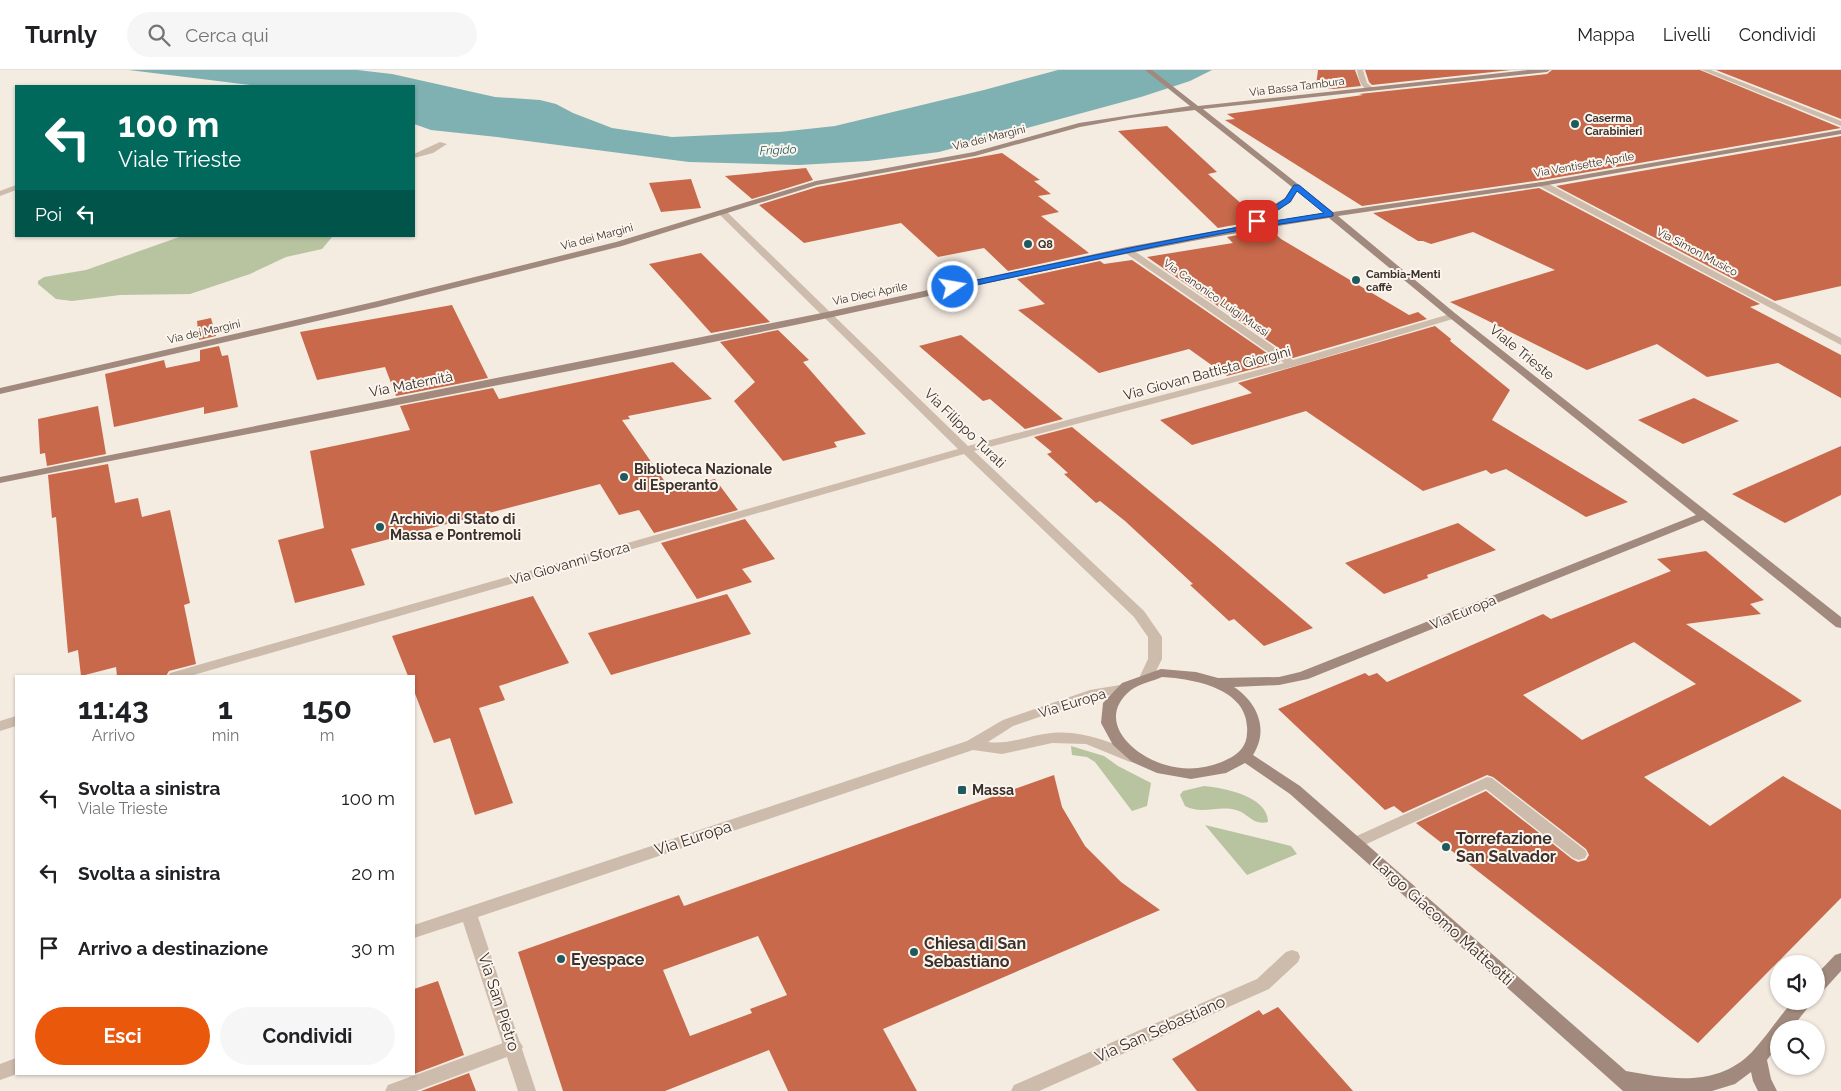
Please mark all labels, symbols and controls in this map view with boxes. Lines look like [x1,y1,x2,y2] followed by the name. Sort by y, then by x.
[127,12,477,57] search box
[25,20,97,49] text: Turnly
[145,21,173,49] icon: search
[185,24,269,46] text: Cerca qui
[1577,24,1635,45] text: Mappa
[1663,24,1711,45] text: Livelli
[1739,24,1816,45] text: Condividi
[1249,75,1345,99] street label: Via Bassa Tambura
[118,104,219,145] text: 100 m
[35,105,100,170] icon: left
[1585,112,1642,138] place label: Caserma Carabinieri
[1569,118,1581,130] marker: Caserma Carabinieri
[951,123,1027,153] street label: Via dei Margini
[759,142,797,158] water label: Frigido
[118,146,241,172] text: Viale Trieste
[1533,150,1636,180] street label: Via Ventisette Aprile
[72,200,100,228] icon: left
[1236,200,1278,242] pin
[35,203,62,225] text: Poi
[1243,207,1271,235] icon: arrive
[559,221,635,253] street label: Via dei Margini
[1654,225,1740,279] street label: Via Simon Musico
[1022,238,1034,250] marker: Q8
[1038,238,1053,251] place label: Q8
[1161,257,1271,339] street label: Via Canonico Luigi Mussi
[926,260,978,312] position arrow
[1366,268,1441,294] place label: Cambia-Menti caffè
[1350,274,1362,286] marker: Cambia-Menti caffè
[831,280,909,308] street label: Via Dieci Aprile
[166,317,242,347] street label: Via dei Margini
[1487,321,1557,383] street label: Viale Trieste
[1122,343,1292,403] street label: Via Giovan Battista Giorgini
[368,368,454,400] street label: Via Maternità
[921,385,1009,471] street label: Via Filippo Turati
[634,461,773,493] place label: Biblioteca Nazionale di Esperanto
[618,471,630,483] marker: Biblioteca Nazionale di Esperanto
[390,511,521,543] place label: Archivio di Stato di Massa e Pontremoli
[374,521,386,533] marker: Archivio di Stato di Massa e Pontremoli
[509,538,631,588] street label: Via Giovanni Sforza
[1428,592,1498,632] street label: Via Europa
[1036,685,1108,721] street label: Via Europa
[78,691,149,726] text: 11:43
[218,691,233,726] text: 1
[302,691,352,726] text: 150
[92,726,135,745] text: Arrivo
[212,726,239,745] text: min
[320,726,334,745] text: m
[78,777,220,799] text: Svolta a sinistra
[972,782,1014,798] place label: Massa
[35,784,63,812] icon: left
[956,784,968,796] marker: Massa
[341,787,395,809] text: 100 m
[78,799,168,818] text: Viale Trieste
[652,817,734,859] street label: Via Europa
[1456,829,1556,866] place label: Torrefazione San Salvador
[1440,841,1452,853] marker: Torrefazione San Salvador
[1369,853,1517,989] street label: Largo Giacomo Matteotti
[35,859,63,887] icon: left
[78,862,220,884] text: Svolta a sinistra
[351,862,395,884] text: 20 m
[35,934,63,962] icon: arrive
[924,934,1026,971] place label: Chiesa di San Sebastiano
[78,937,268,959] text: Arrivo a destinazione
[351,937,395,959] text: 30 m
[908,946,920,958] marker: Chiesa di San Sebastiano
[571,950,645,969] place label: Eyespace
[474,951,524,1053] street label: Via San Pietro
[555,953,567,965] marker: Eyespace
[1770,955,1825,1075] map controls
[1770,955,1825,1010] button: sound
[1092,992,1228,1066] street label: Via San Sebastiano
[35,1007,210,1065] button: Esci
[220,1007,395,1065] button: Condividi
[1770,1020,1825,1075] button: search

